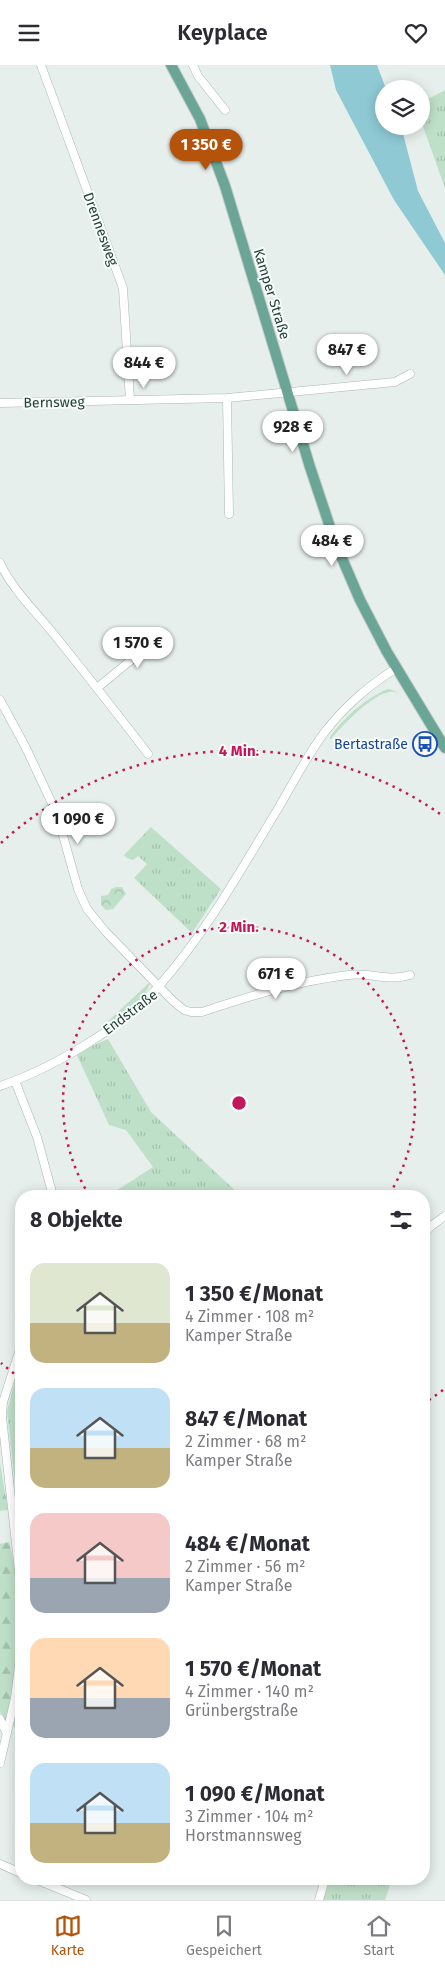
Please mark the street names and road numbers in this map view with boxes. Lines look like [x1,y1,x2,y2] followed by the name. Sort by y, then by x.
[79,190,122,269] street label: Drennesweg
[250,247,293,342] street label: Kamper Straße
[23,393,85,412] street label: Bernsweg
[100,986,161,1038] street label: Endstraße

